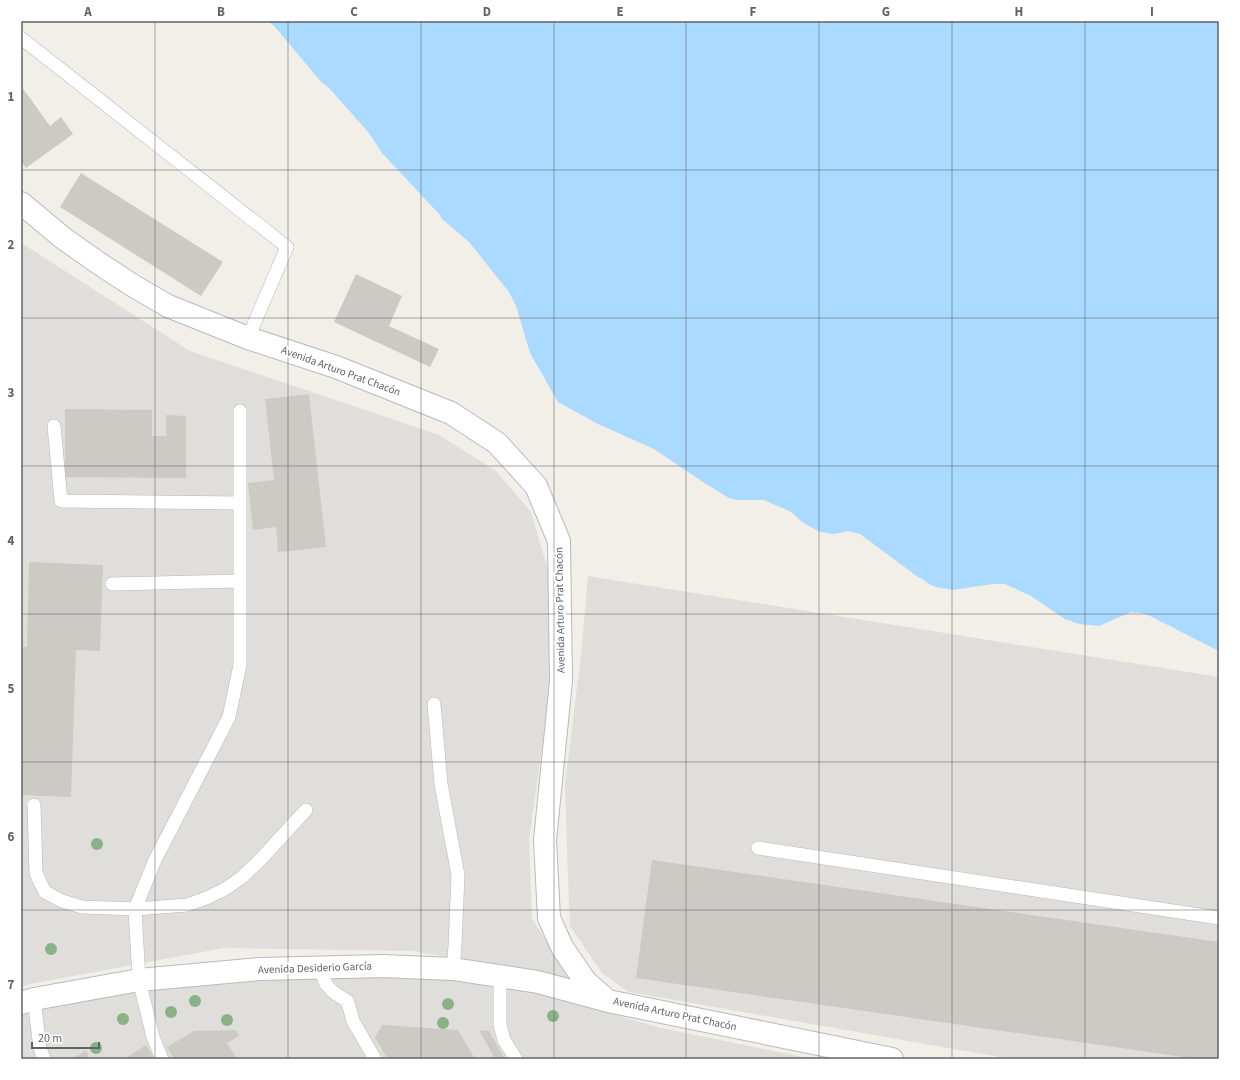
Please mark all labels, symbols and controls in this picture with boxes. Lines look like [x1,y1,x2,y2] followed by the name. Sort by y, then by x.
[83,3,92,21] text: A
[217,3,225,21] text: B
[350,3,358,21] text: C
[483,3,491,21] text: D
[616,3,624,21] text: E
[750,3,757,21] text: F
[882,3,890,21] text: G
[1015,3,1023,21] text: H
[1150,3,1154,21] text: I
[8,88,15,106] text: 1
[8,236,15,254] text: 2
[279,342,403,400] street label: Avenida Arturo Prat Chacón
[8,384,15,402] text: 3
[8,532,15,550] text: 4
[551,547,569,673] street label: Avenida Arturo Prat Chacón
[8,680,15,698] text: 5
[8,828,15,846] text: 6
[258,959,372,977] street label: Avenida Desiderio García
[8,976,15,994] text: 7
[612,994,738,1034] street label: Avenida Arturo Prat Chacón
[32,1024,99,1050] scale bar
[38,1030,62,1047] text: 20 m

